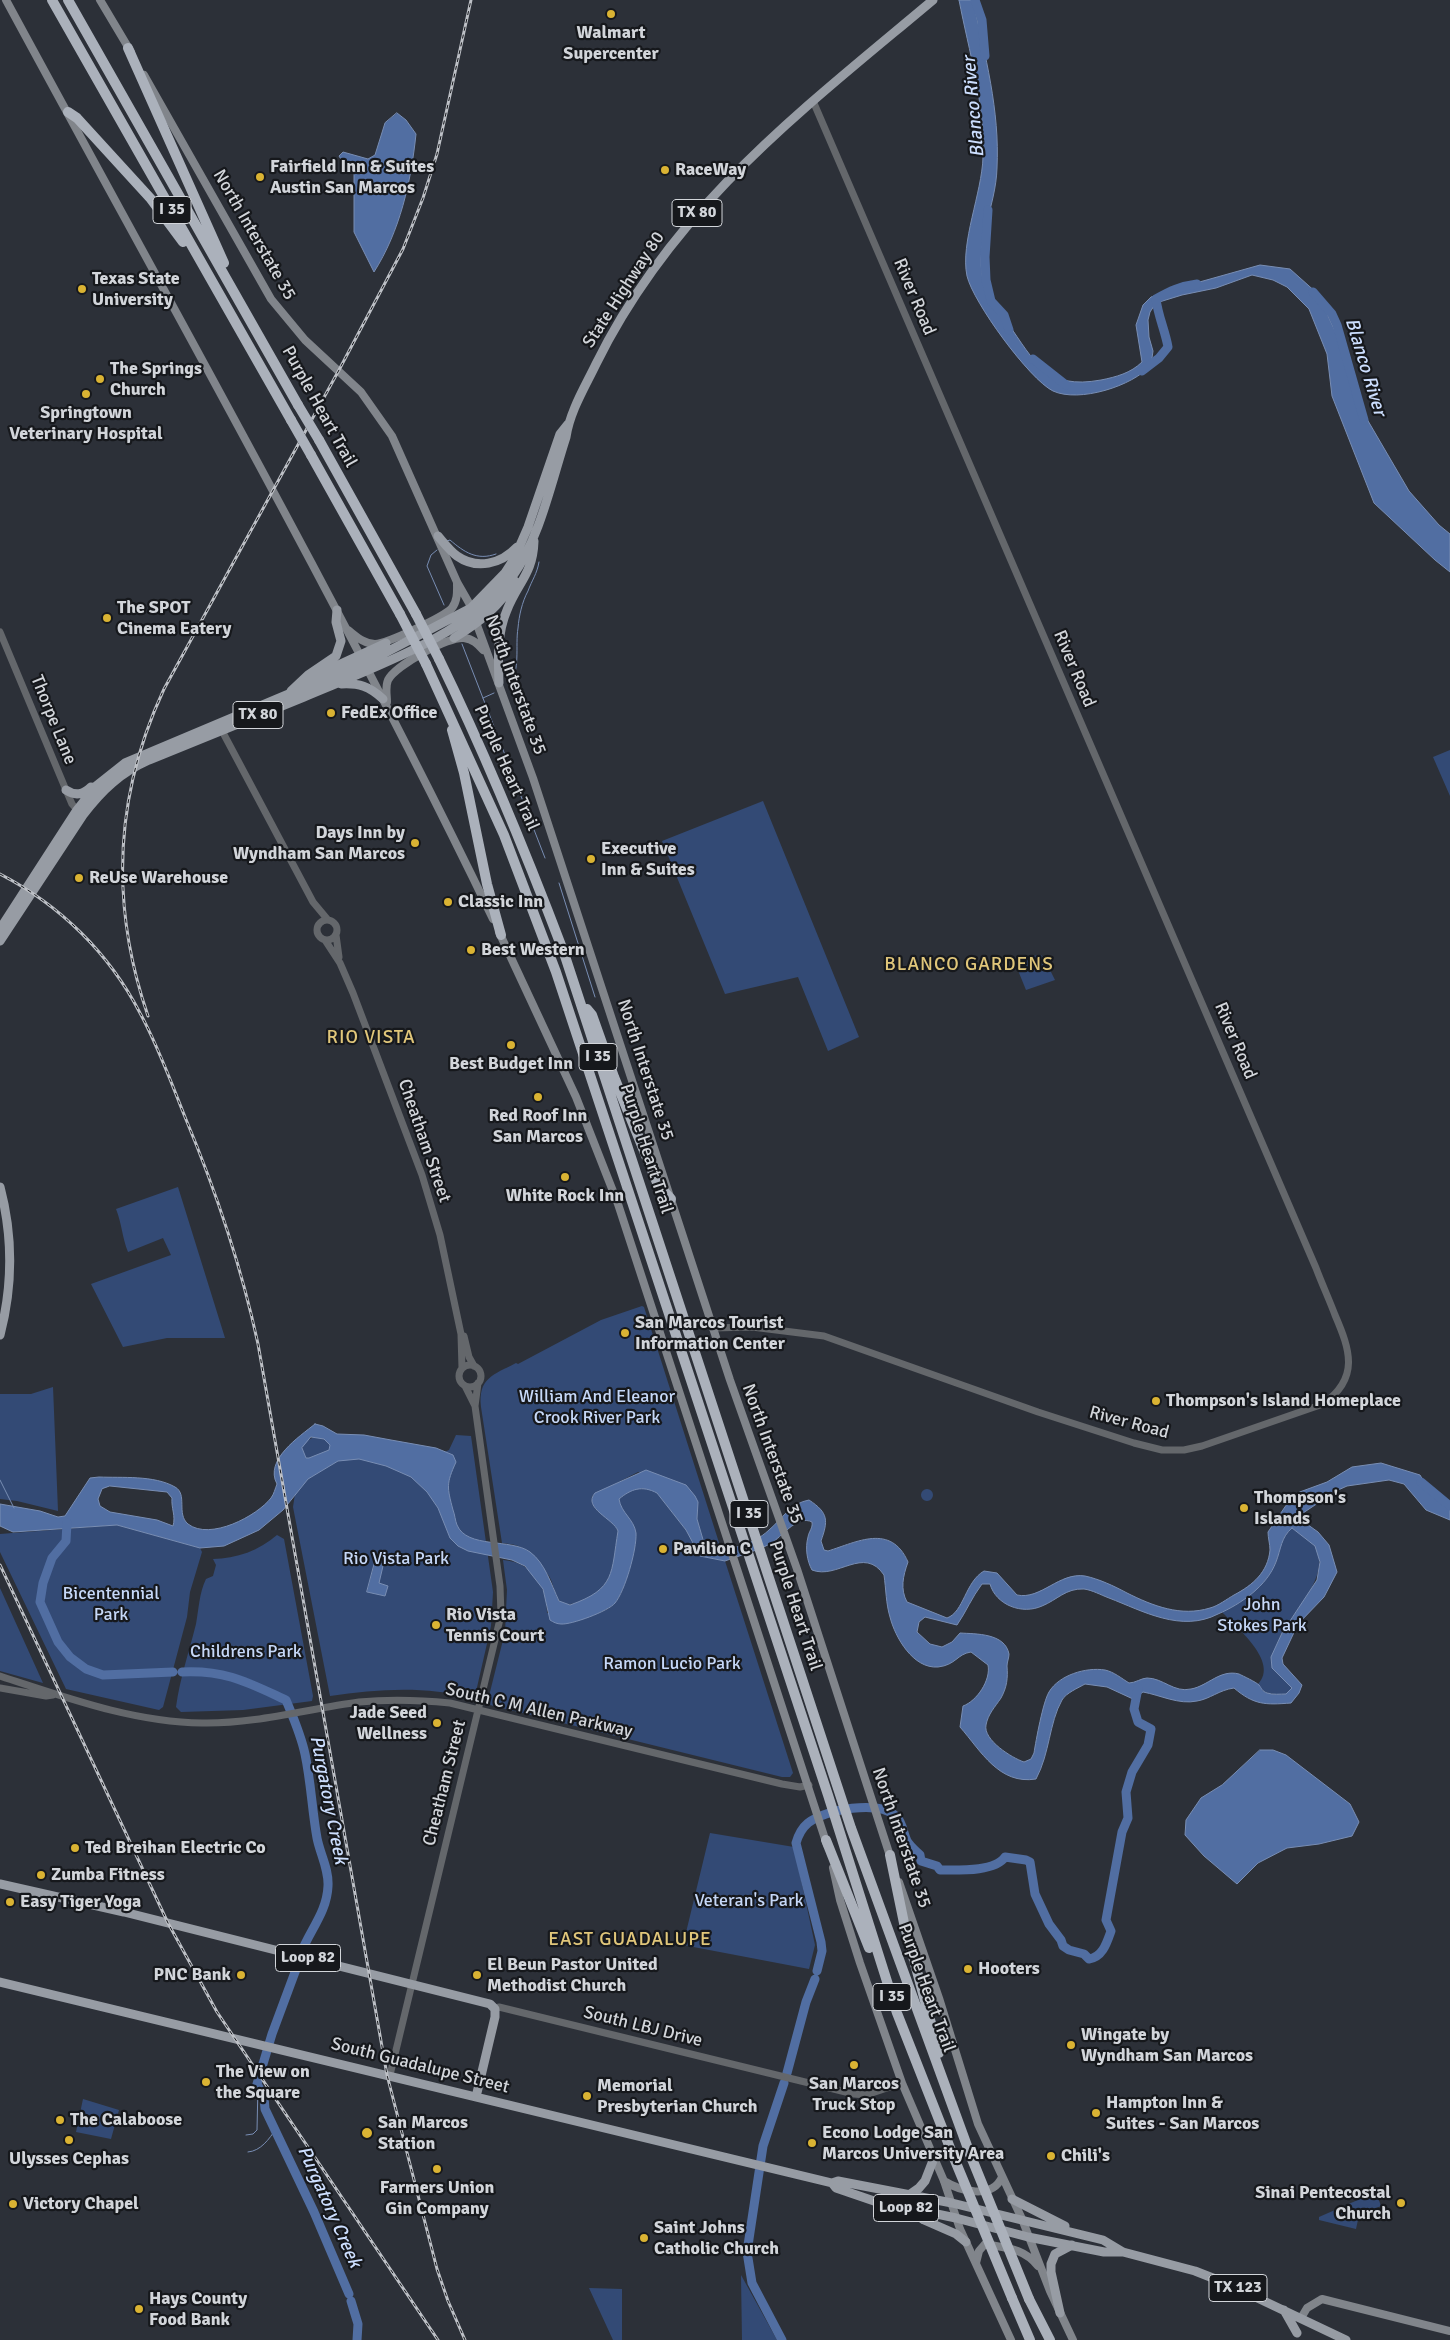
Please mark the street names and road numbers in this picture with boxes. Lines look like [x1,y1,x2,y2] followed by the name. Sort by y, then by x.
[208,166,300,304] street label: North Interstate 35
[153,196,191,224] road number: I 35
[672,200,722,227] road number: TX 80
[578,228,670,352] street label: State Highway 80
[888,255,940,339] street label: River Road
[277,343,361,471] street label: Purple Heart Trail
[480,612,550,758] street label: North Interstate 35
[1048,627,1100,711] street label: River Road
[25,672,81,768] street label: Thorpe Lane
[233,702,283,728] road number: TX 80
[469,702,543,834] street label: Purple Heart Trail
[612,997,678,1143] street label: North Interstate 35
[1209,999,1261,1083] street label: River Road
[579,1044,617,1070] road number: I 35
[393,1076,455,1206] street label: Cheatham Street
[615,1081,677,1217] street label: Purple Heart Trail
[737,1381,807,1527] street label: North Interstate 35
[1087,1402,1171,1444] street label: River Road
[730,1500,768,1528] road number: I 35
[764,1538,826,1674] street label: Purple Heart Trail
[443,1679,635,1743] street label: South C M Allen Parkway
[419,1718,471,1848] street label: Cheatham Street
[867,1765,935,1911] street label: North Interstate 35
[893,1921,959,2055] street label: Purple Heart Trail
[276,1945,340,1972] road number: Loop 82
[873,1984,911,2010] road number: I 35
[581,2002,705,2052] street label: South LBJ Drive
[329,2033,511,2099] street label: South Guadalupe Street
[874,2194,938,2222] road number: Loop 82
[1209,2274,1267,2302] road number: TX 123

